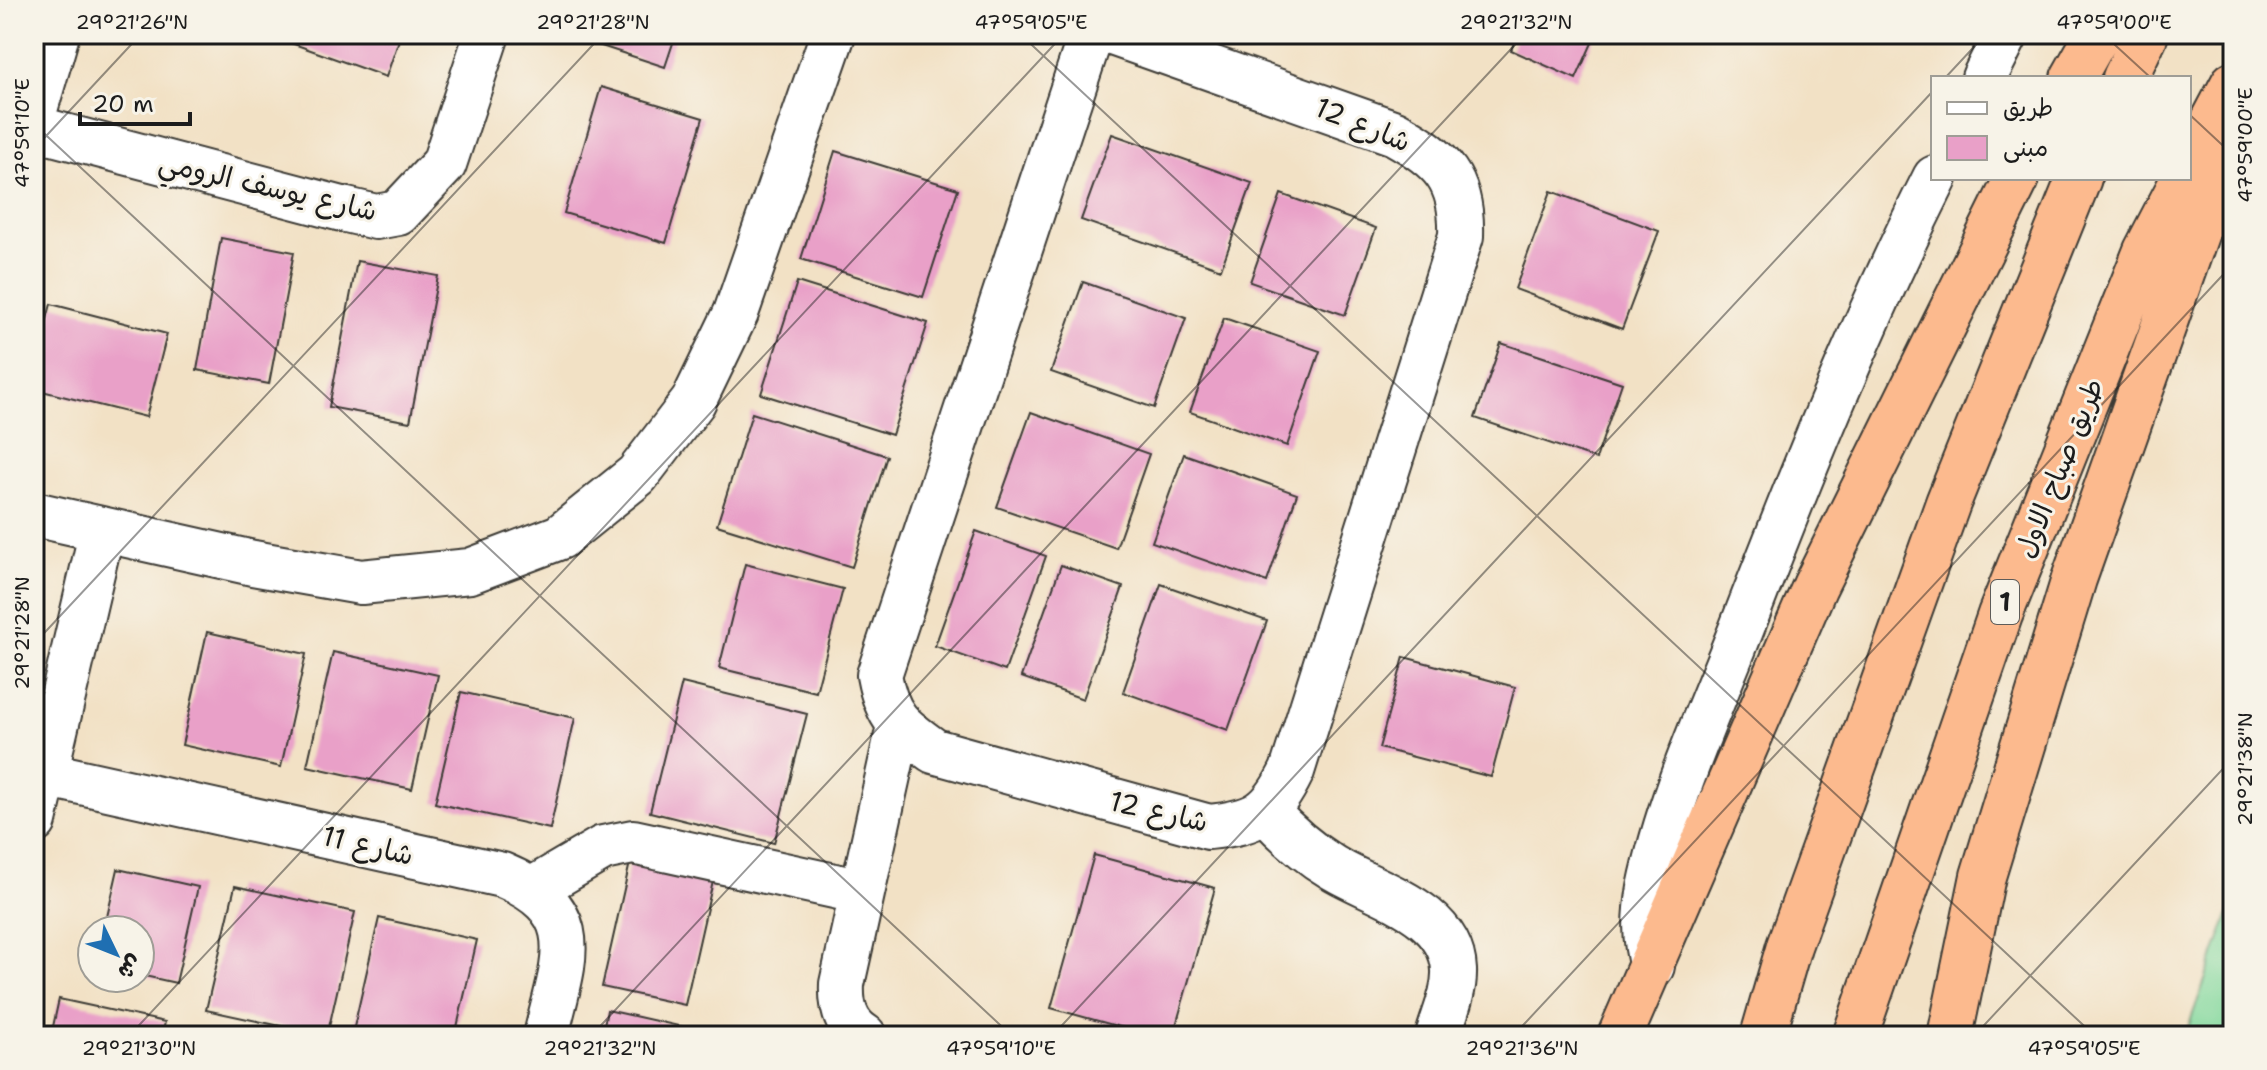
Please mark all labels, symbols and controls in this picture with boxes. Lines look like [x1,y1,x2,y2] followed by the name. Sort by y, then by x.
[76,9,188,35] text: 29°21'26"N
[536,9,650,35] text: 29°21'28"N
[974,9,1088,35] text: 47°59'05"E
[1460,9,1573,35] text: 29°21'32"N
[2056,9,2172,35] text: 47°59'00"E
[80,76,190,126] scale bar
[1931,76,2191,180] legend
[9,78,35,188] text: 47°59'10"E
[2232,87,2258,203] text: 47°59'00"E
[92,88,154,120] text: 20 m
[1309,88,1416,161] street label: شارع 12
[2003,92,2053,124] text: طريق
[2003,132,2048,164] text: مبنى
[154,142,381,235] street label: شارع يوسف الرومي
[2006,373,2112,563] street label: طريق صباح الاول
[9,576,35,690] text: 29°21'28"N
[1991,580,2019,624] road number: 1
[2232,712,2258,826] text: 29°21'38"N
[1106,781,1212,842] street label: شارع 12
[318,816,417,875] street label: شارع 11
[76,914,156,994] north arrow
[111,949,149,986] text: ش
[82,1035,196,1061] text: 29°21'30"N
[544,1035,657,1061] text: 29°21'32"N
[946,1035,1056,1061] text: 47°59'10"E
[1466,1035,1578,1061] text: 29°21'36"N
[2027,1035,2141,1061] text: 47°59'05"E

